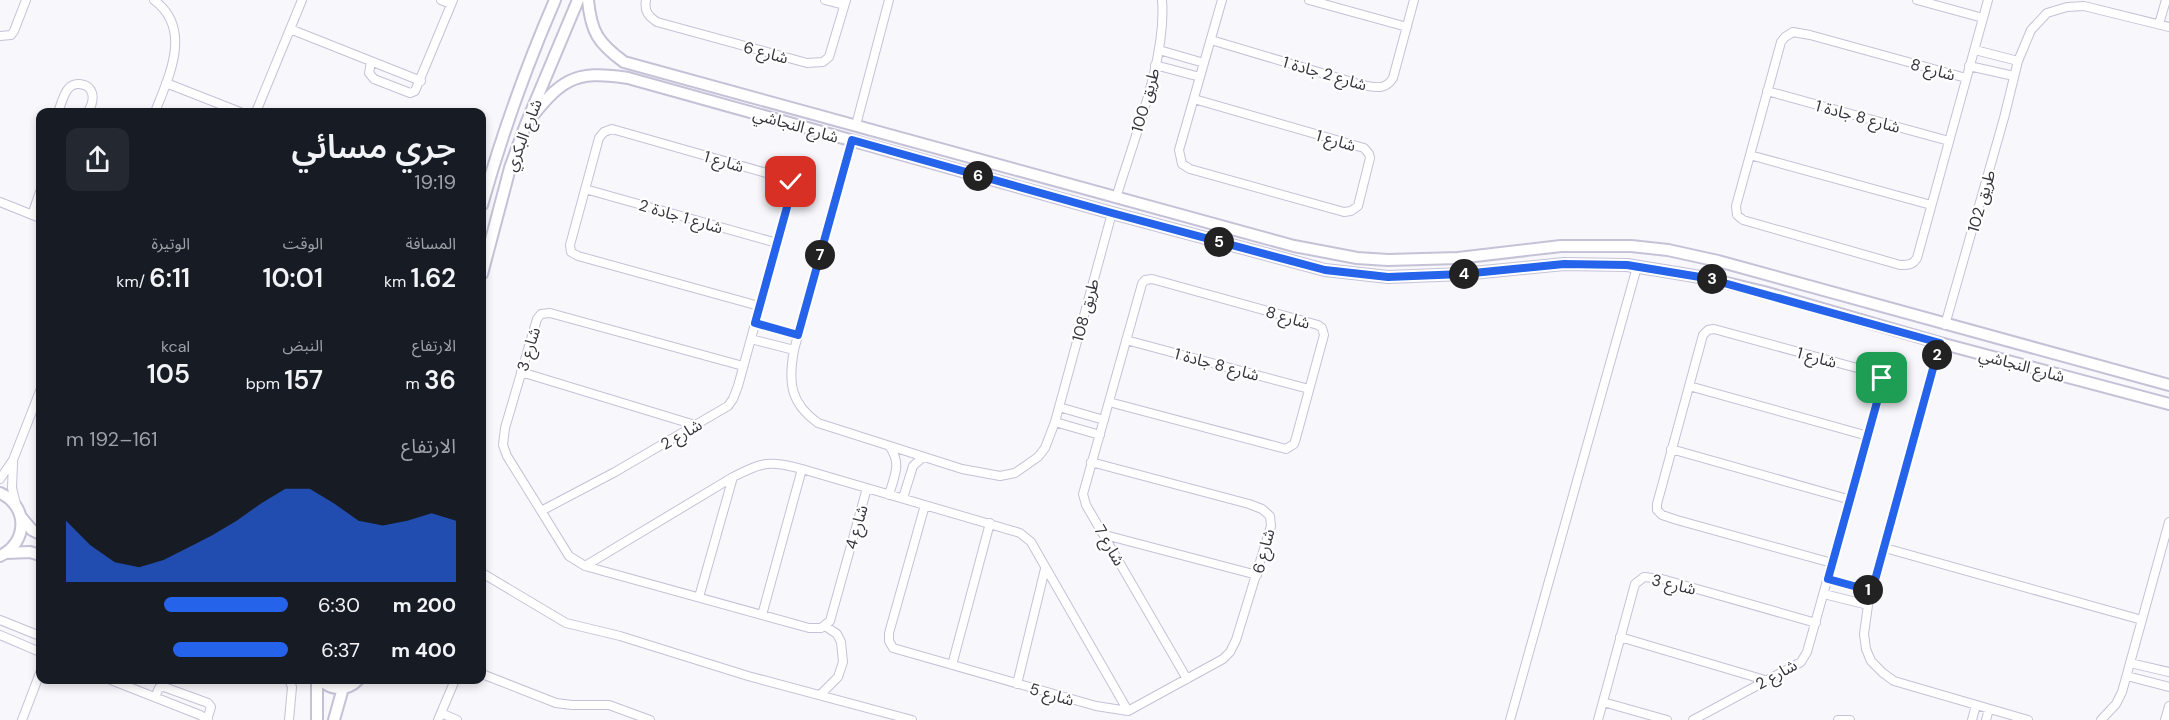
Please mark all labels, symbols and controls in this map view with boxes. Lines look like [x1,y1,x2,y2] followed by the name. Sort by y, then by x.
[741,36,791,70] street label: شارع 6
[1280,51,1369,97] street label: شارع 2 جادة 1
[1908,53,1957,87] street label: شارع 8
[1126,66,1165,135] street label: طريق 100
[1813,95,1903,140] street label: شارع 8 جادة 1
[500,96,549,175] street label: شارع البكري
[750,103,841,150] street label: شارع النجاشي
[291,125,456,168] text: جري مسائي
[1313,125,1358,158] street label: شارع 1
[66,128,129,191] button: share
[701,146,746,179] street label: شارع 1
[765,156,816,207] pin
[963,161,993,191] pin: 6
[774,165,807,198] icon: check
[973,165,983,186] text: 6
[1963,167,2000,235] street label: طريق 102
[414,169,456,195] text: 19:19
[636,194,725,240] street label: شارع 1 جادة 2
[1204,227,1234,257] pin: 5
[1214,231,1224,252] text: 5
[152,233,190,254] text: الوتيرة
[283,233,323,254] text: الوقت
[406,233,456,254] text: المسافة
[805,240,835,270] pin: 7
[816,244,824,265] text: 7
[1449,259,1479,289] pin: 4
[149,261,190,295] text: 6:11
[262,261,323,295] text: 10:01
[411,261,456,295] text: 1.62
[1459,263,1469,284] text: 4
[1697,264,1727,294] pin: 3
[1707,268,1717,289] text: 3
[116,271,149,292] text: /km
[384,271,411,292] text: km
[1067,276,1104,344] street label: طريق 108
[1263,301,1312,336] street label: شارع 8
[512,325,547,374] street label: شارع 3
[282,335,323,356] text: النبض
[412,335,456,356] text: الارتفاع
[161,336,190,357] text: kcal
[1922,340,1952,370] pin: 2
[1794,342,1839,375] street label: شارع 1
[1172,343,1262,388] street label: شارع 8 جادة 1
[1932,344,1942,365] text: 2
[1976,344,2067,389] street label: شارع النجاشي
[1856,352,1907,403] pin
[147,357,190,391] text: 105
[1865,361,1898,394] icon: arrive
[284,363,323,397] text: 157
[424,363,456,397] text: 36
[246,373,284,394] text: bpm
[405,373,424,394] text: m
[657,414,707,456] street label: شارع 2
[66,426,158,452] text: 161–192 m
[401,433,456,459] text: الارتفاع
[840,503,875,552] street label: شارع 4
[1088,521,1130,571] street label: شارع 7
[1247,526,1281,576] street label: شارع 6
[1649,569,1698,602] street label: شارع 3
[1853,575,1883,605] pin: 1
[1865,579,1871,600] text: 1
[318,592,360,618] text: 6:30
[393,592,456,618] text: 200 m
[321,637,360,663] text: 6:37
[391,637,456,663] text: 400 m
[1752,654,1802,696] street label: شارع 2
[1027,678,1076,713] street label: شارع 5

